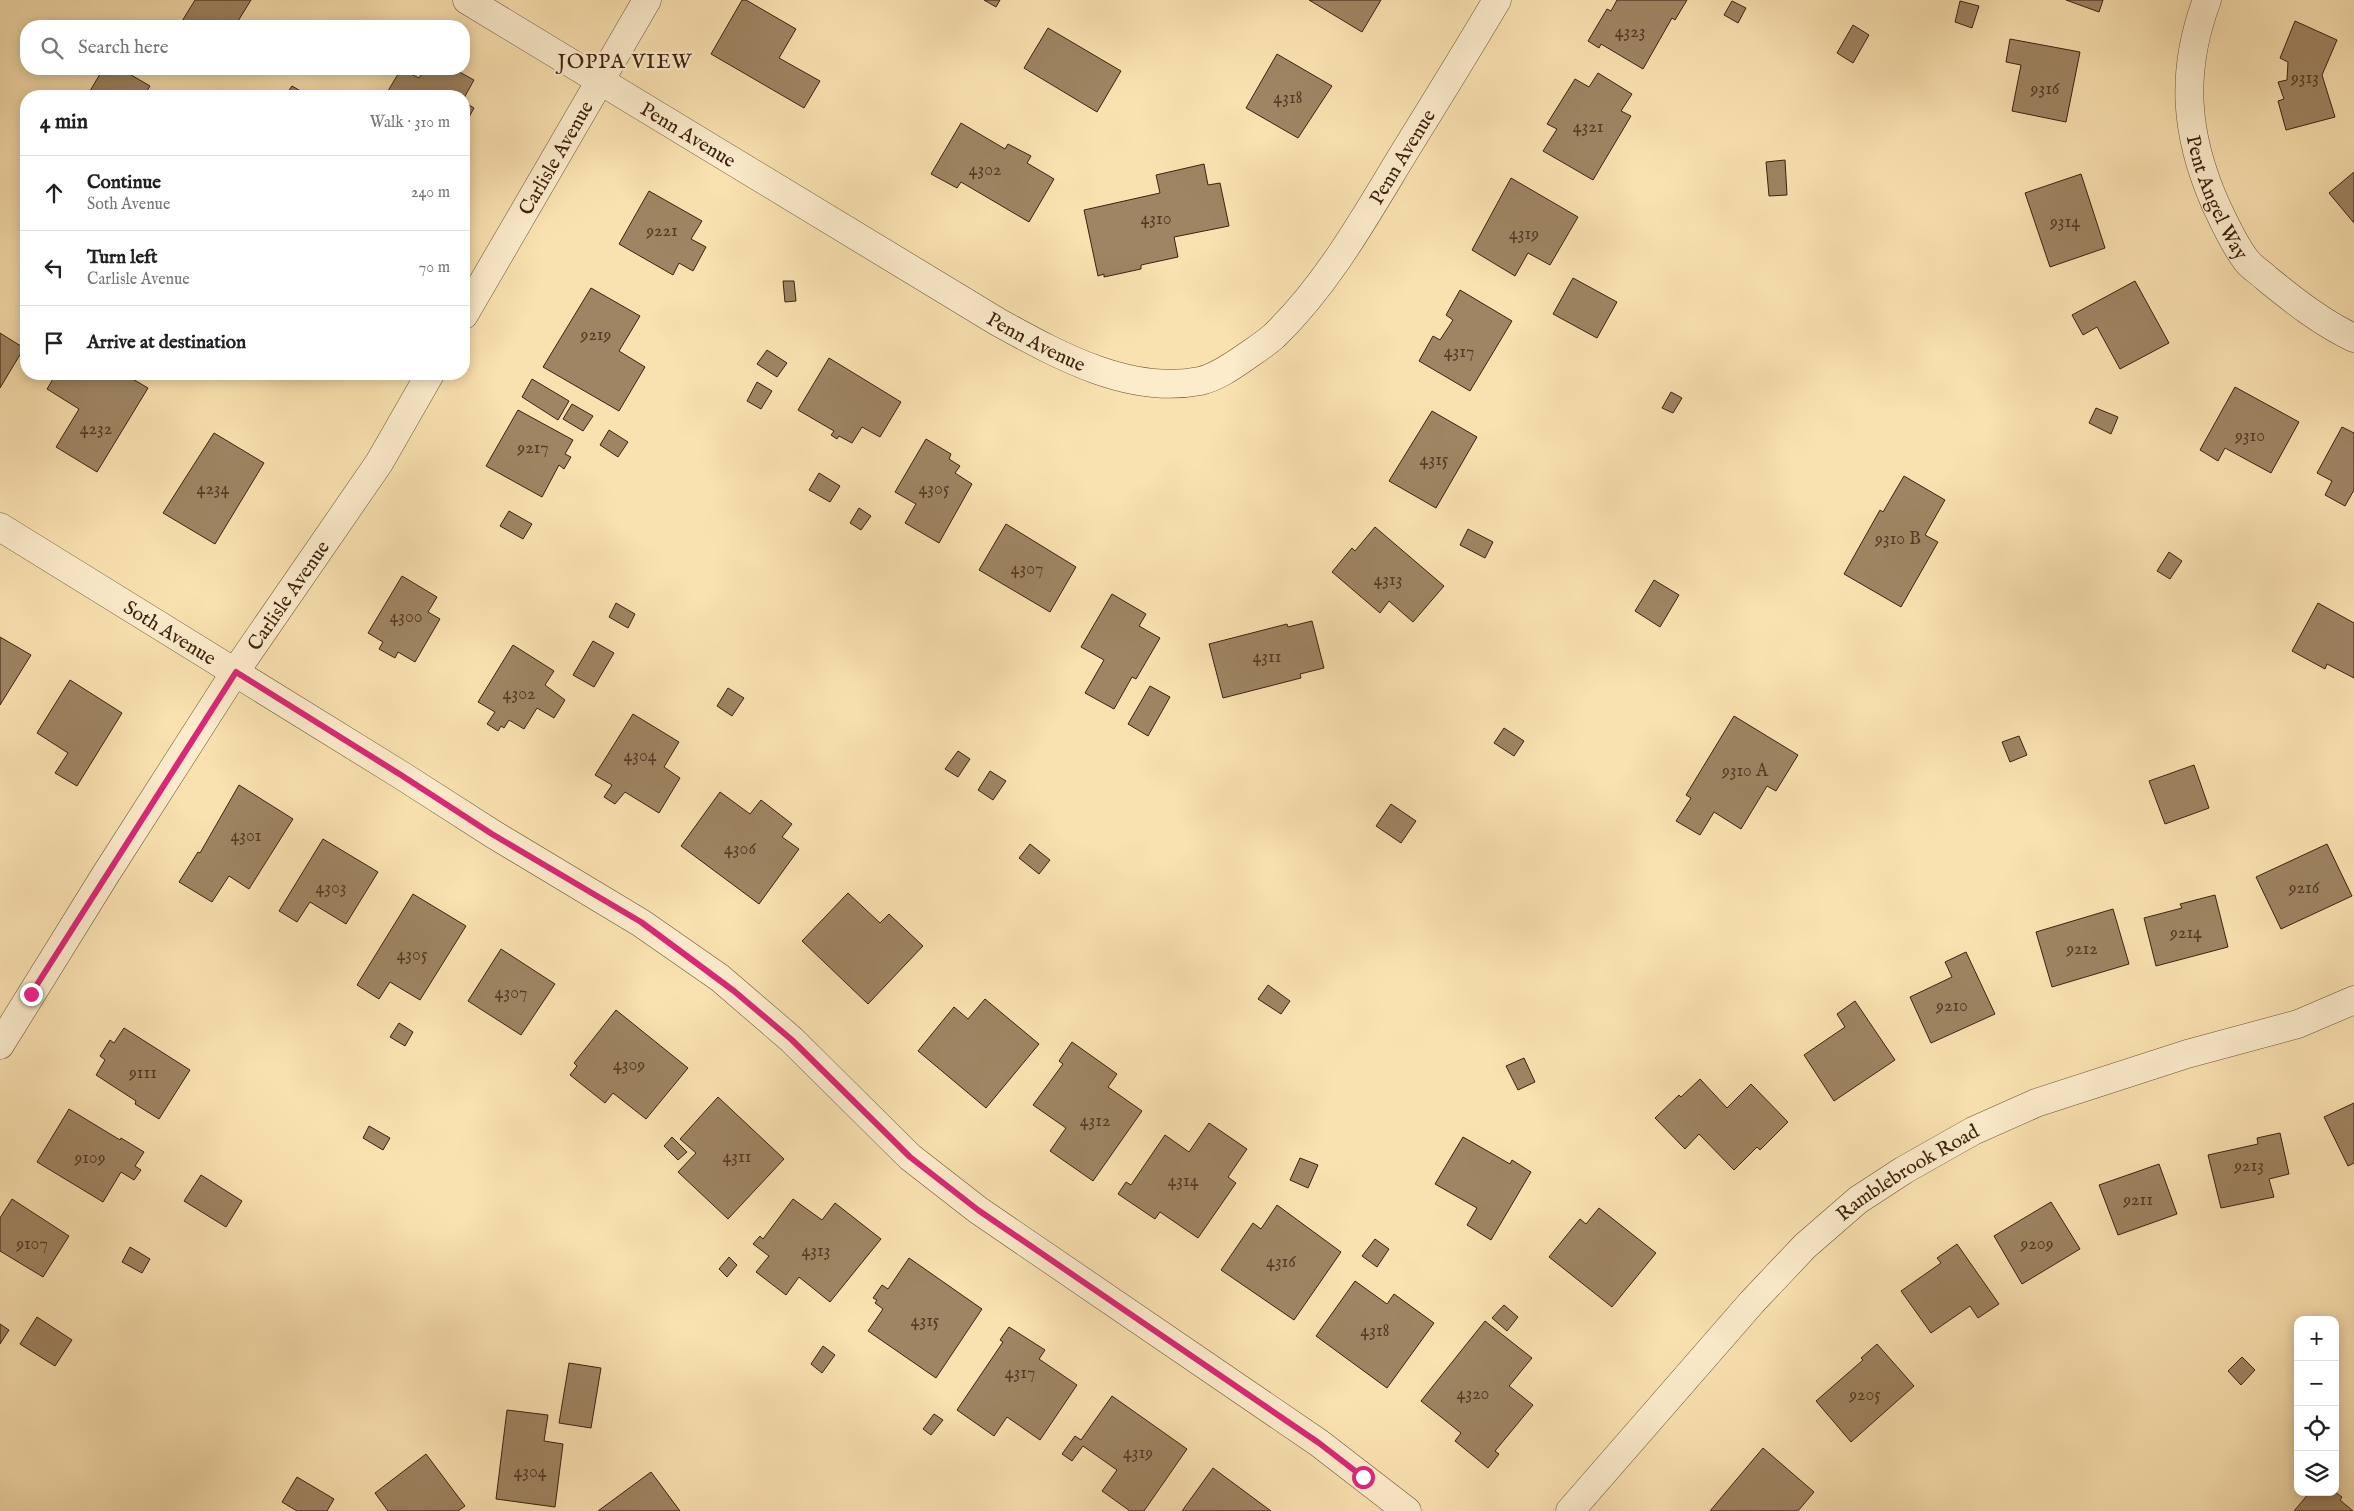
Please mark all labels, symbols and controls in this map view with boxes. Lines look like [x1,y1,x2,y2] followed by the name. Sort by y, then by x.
[20,20,470,75] search box
[1615,21,1645,44] house number: 4323
[38,34,66,62] icon: search
[78,36,169,60] text: Search here
[555,49,693,76] district label: JOPPA VIEW
[2290,67,2319,90] house number: 9313
[2030,78,2060,101] house number: 9316
[1273,87,1303,110] house number: 4318
[514,97,600,220] street label: Carlisle Avenue
[635,97,740,174] street label: Penn Avenue
[1365,105,1442,210] street label: Penn Avenue
[40,109,88,136] text: 4 min
[370,113,450,133] text: Walk · 310 m
[1573,116,1603,139] house number: 4321
[2180,133,2253,265] street label: Pent Angel Way
[969,159,1001,182] house number: 4302
[87,171,161,195] text: Continue
[40,179,68,207] icon: ahead
[411,183,450,203] text: 240 m
[87,195,170,215] text: Soth Avenue
[1140,208,1172,231] house number: 4310
[2049,211,2080,234] house number: 9314
[645,220,678,243] house number: 9221
[1509,223,1539,246] house number: 4319
[87,246,158,270] text: Turn left
[40,254,68,282] icon: left
[419,258,450,278] text: 70 m
[87,270,190,290] text: Carlisle Avenue
[982,307,1089,378] street label: Penn Avenue
[580,324,611,347] house number: 9219
[40,329,68,357] icon: arrive
[87,331,246,355] text: Arrive at destination
[1444,341,1474,364] house number: 4317
[80,418,112,441] house number: 4232
[2234,425,2265,448] house number: 9310
[516,437,549,460] house number: 9217
[1420,449,1449,472] house number: 4315
[197,478,230,501] house number: 4234
[919,478,950,501] house number: 4305
[1874,528,1921,551] house number: 9310 B
[242,536,336,656] street label: Carlisle Avenue
[1011,558,1043,581] house number: 4307
[1374,569,1402,592] house number: 4313
[118,595,220,671] street label: Soth Avenue
[389,606,423,629] house number: 4300
[1253,646,1281,669] house number: 4311
[503,683,535,706] house number: 4302
[623,745,657,768] house number: 4304
[1721,760,1769,783] house number: 9310 A
[231,825,261,848] house number: 4301
[724,838,756,861] house number: 4306
[315,877,347,900] house number: 4303
[2288,877,2320,900] house number: 9216
[2169,922,2202,945] house number: 9214
[2065,938,2098,961] house number: 9212
[397,944,428,967] house number: 4305
[495,982,527,1005] house number: 4307
[20,983,43,1006] route end
[1935,995,1968,1018] house number: 9210
[613,1054,645,1077] house number: 4309
[128,1062,157,1085] house number: 9111
[1080,1110,1110,1133] house number: 4312
[1832,1119,1984,1227] street label: Ramblebrook Road
[723,1146,751,1169] house number: 4311
[73,1147,106,1170] house number: 9109
[2233,1155,2264,1178] house number: 9213
[1167,1170,1199,1193] house number: 4314
[2122,1189,2153,1212] house number: 9211
[15,1233,48,1256] house number: 9107
[2019,1233,2054,1256] house number: 9209
[802,1240,830,1263] house number: 4313
[1266,1251,1296,1274] house number: 4316
[911,1310,940,1333] house number: 4315
[2294,1316,2339,1496] map controls
[2294,1316,2339,1361] button: +
[1360,1320,1390,1343] house number: 4318
[2294,1361,2339,1406] button: −
[1005,1362,1035,1385] house number: 4317
[1457,1383,1489,1406] house number: 4320
[1848,1384,1881,1407] house number: 9205
[2294,1406,2339,1451] button: locate
[1123,1442,1153,1465] house number: 4319
[2294,1451,2339,1496] button: layers
[513,1461,547,1484] house number: 4304
[1352,1466,1375,1489] route start

